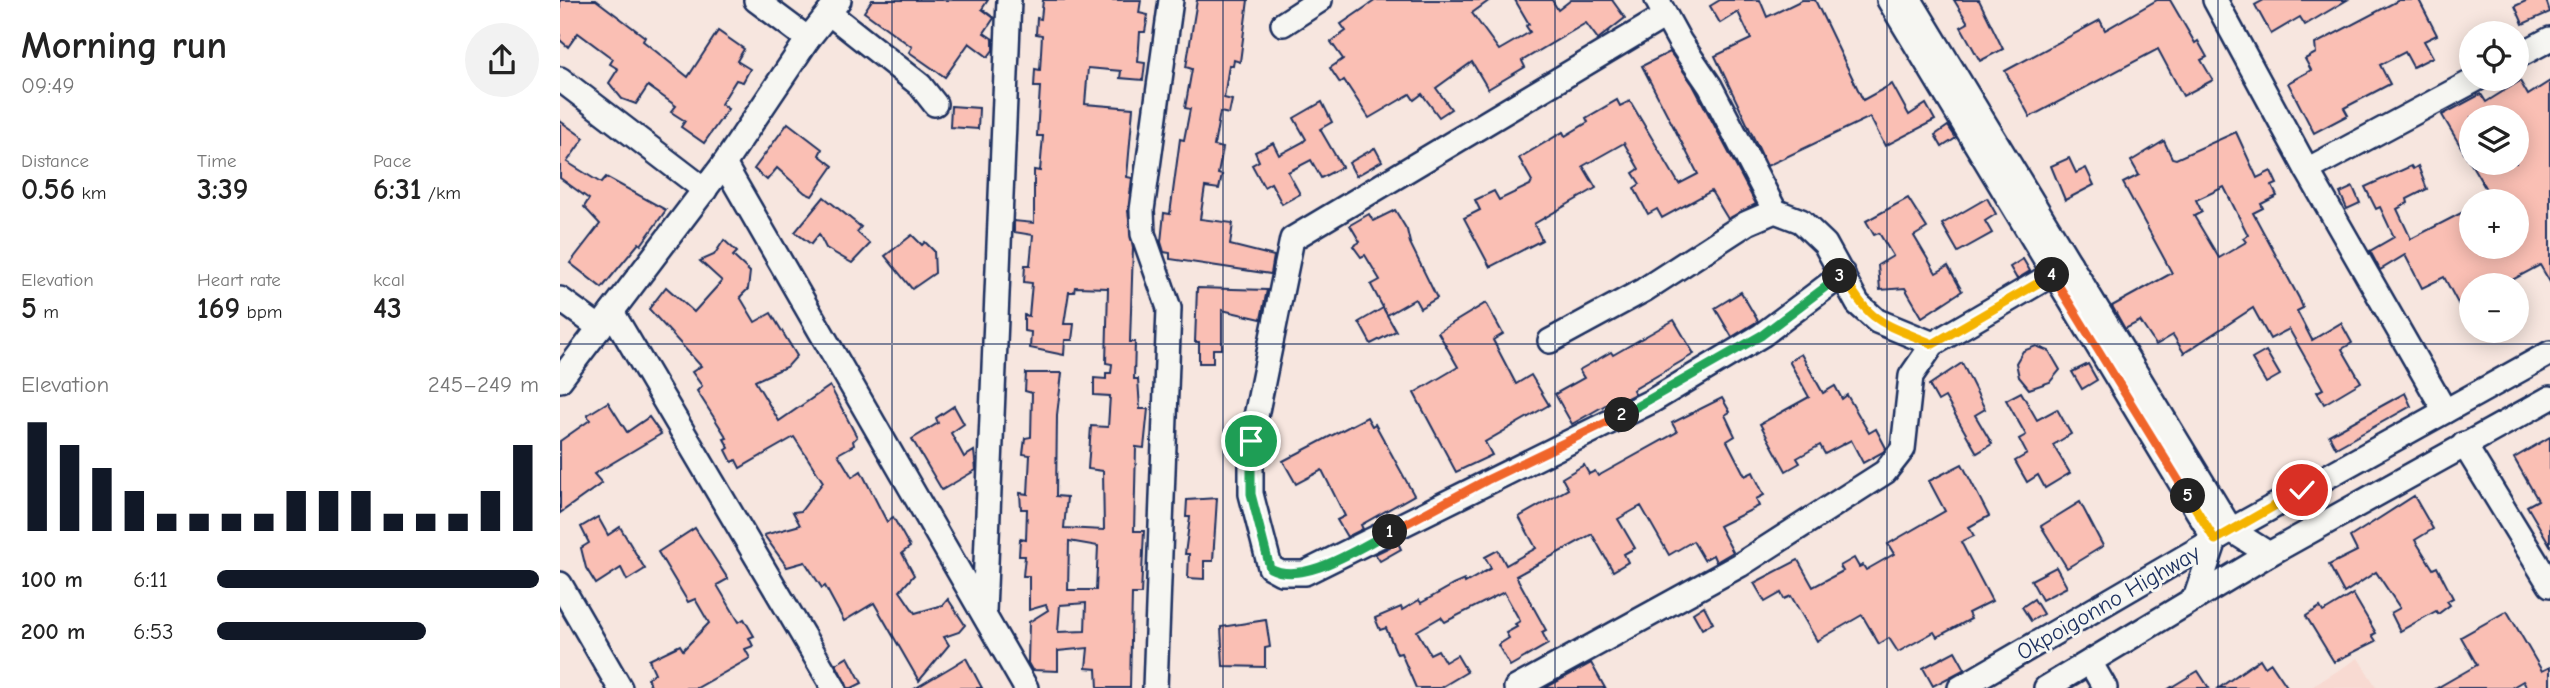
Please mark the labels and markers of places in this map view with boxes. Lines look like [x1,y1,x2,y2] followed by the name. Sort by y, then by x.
[1822,258,1858,294] pin: 3
[2034,258,2070,292] pin: 4
[1604,398,1640,432] pin: 2
[1221,411,1281,471] pin
[2272,460,2332,520] pin
[2170,478,2206,514] pin: 5
[1372,514,1408,550] pin: 1

